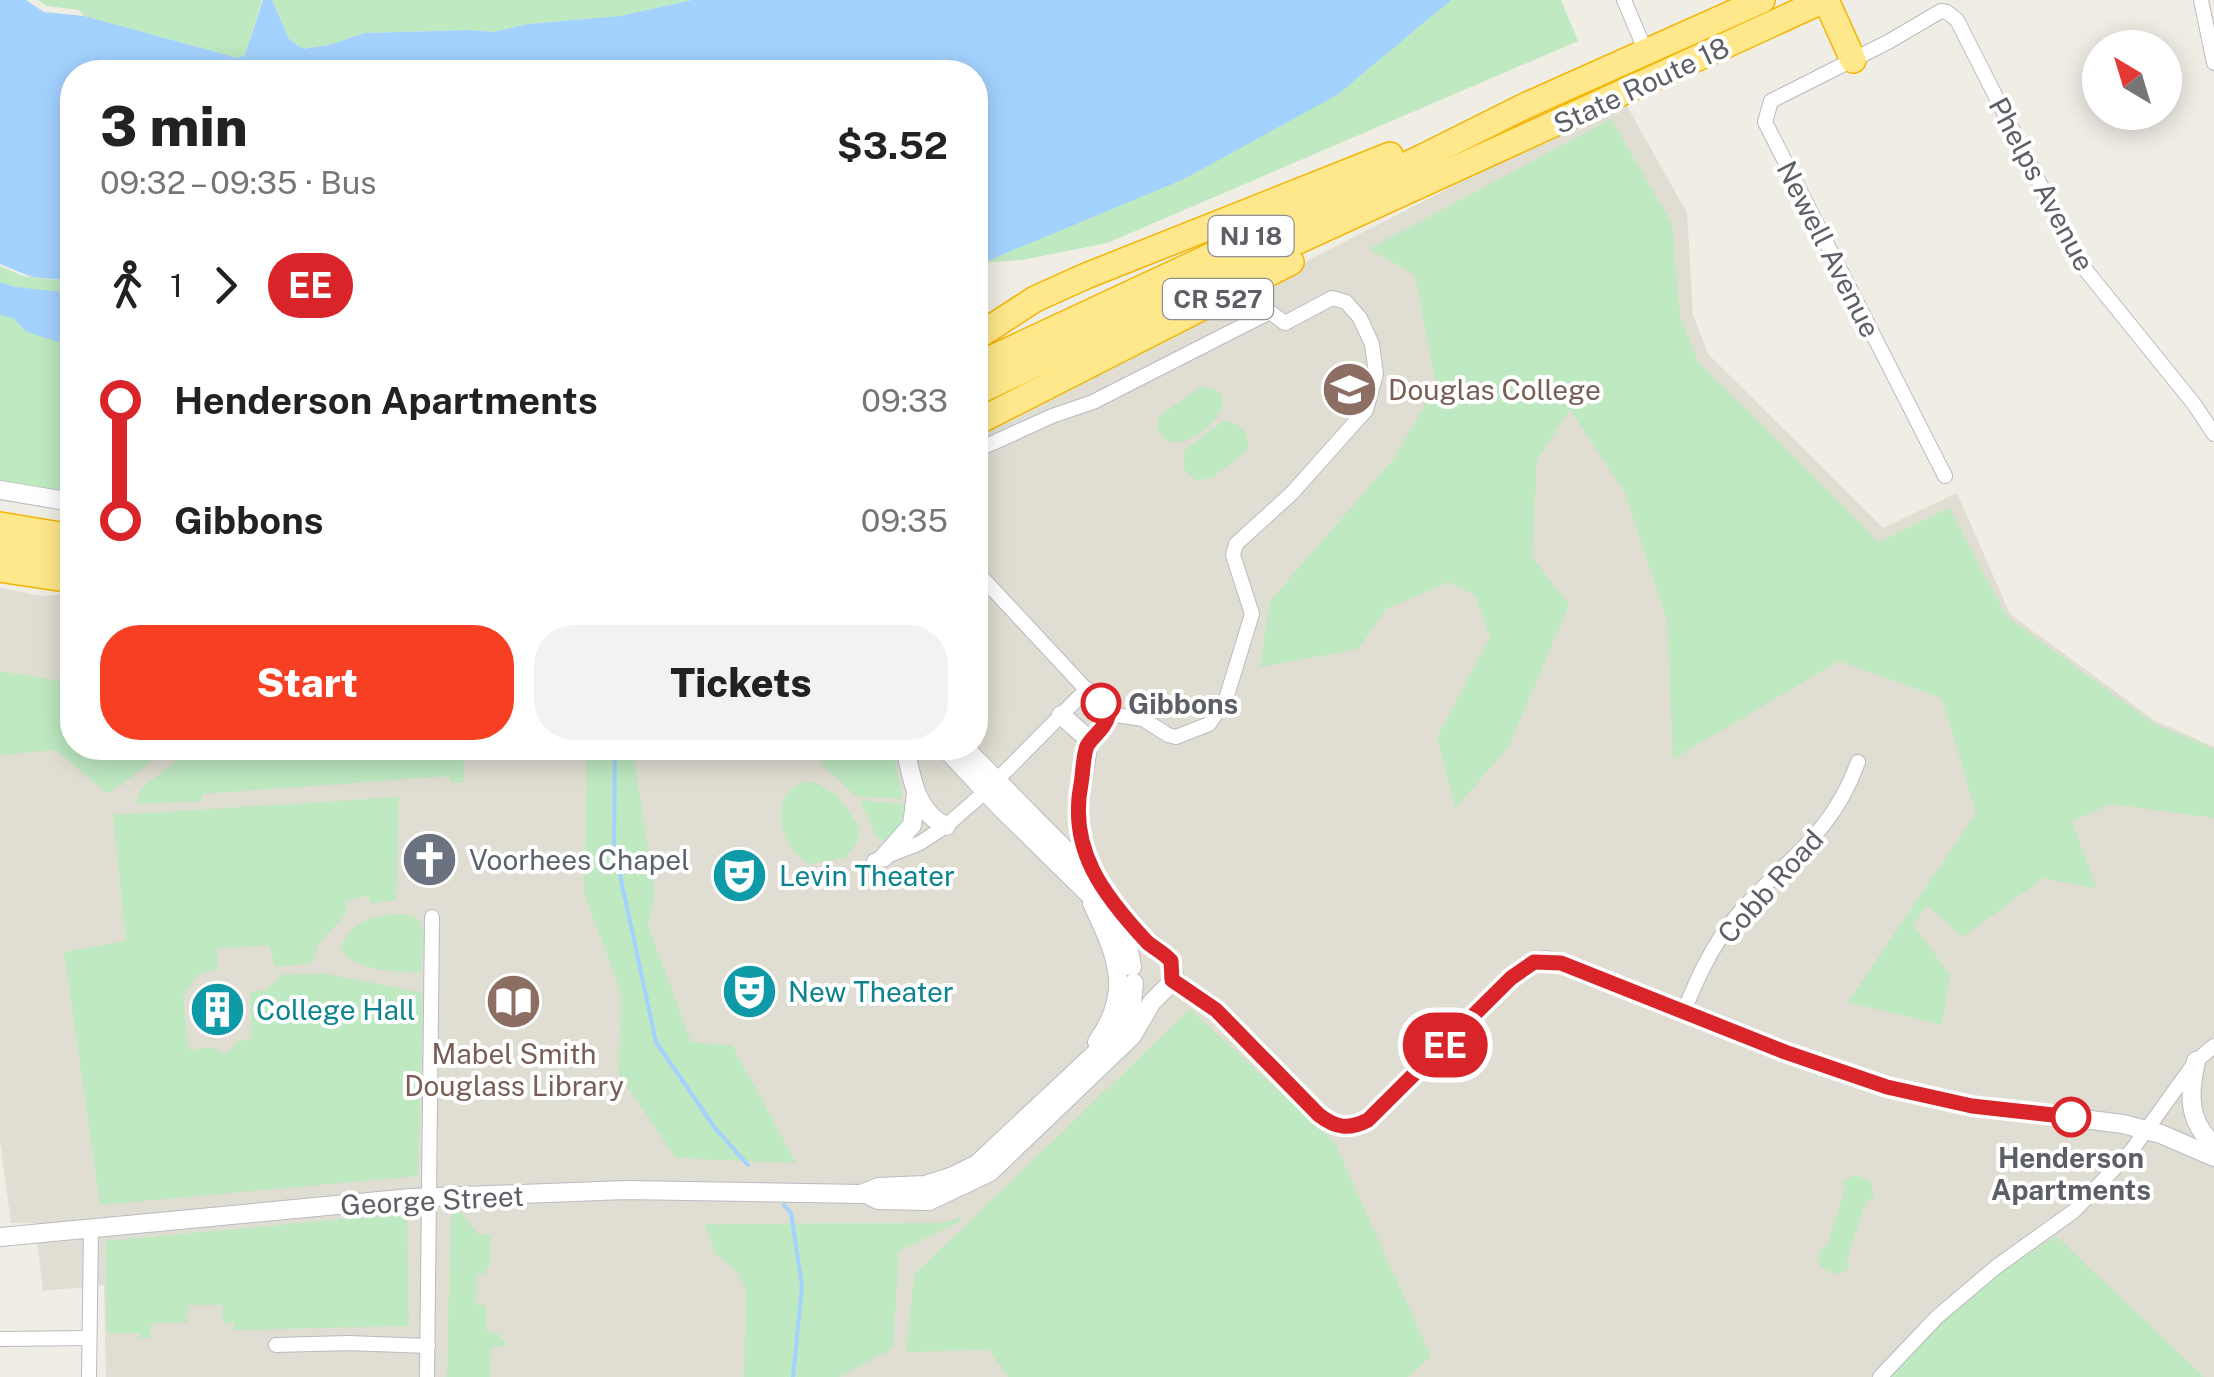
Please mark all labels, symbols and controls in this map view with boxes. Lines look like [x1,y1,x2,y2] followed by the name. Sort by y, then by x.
[1548,30,1734,140] street label: State Route 18
[2082,30,2182,130] north arrow
[2082,30,2182,130] map controls
[1982,92,2102,276] street label: Phelps Avenue
[100,94,248,158] text: 3 min
[837,123,948,168] text: $3.52
[1770,155,1888,343] street label: Newell Avenue
[100,164,376,201] text: 09:32 – 09:35 · Bus
[1208,216,1294,256] road number: NJ 18
[100,258,155,313] icon: walk
[198,258,253,313] icon: forward
[288,265,333,306] text: EE
[170,267,183,304] text: 1
[1163,279,1273,319] road number: CR 527
[1319,359,1379,419] school or university icon: Douglas College
[1388,373,1601,406] place label: Douglas College
[174,378,598,423] text: Henderson Apartments
[861,382,948,419] text: 09:33
[174,498,324,543] text: Gibbons
[861,502,948,539] text: 09:35
[100,625,514,740] button: Start
[534,625,948,740] button: Tickets
[1082,684,1120,722] marker: Gibbons
[1128,687,1238,720] place label: Gibbons
[1710,822,1830,950] street label: Cobb Road
[400,829,460,889] church icon: Voorhees Chapel
[469,843,690,876] place label: Voorhees Chapel
[710,845,770,905] theatre icon: Levin Theater
[779,859,955,892] place label: Levin Theater
[719,961,779,1021] theatre icon: New Theater
[484,972,544,1032] library icon: Mabel Smith Douglass Library
[788,975,954,1008] place label: New Theater
[187,979,247,1039] building icon: College Hall
[256,993,416,1026] place label: College Hall
[1400,1012,1490,1078] line badge: EE
[1423,1025,1467,1066] text: EE
[404,1037,624,1102] place label: Mabel Smith Douglass Library
[2052,1098,2090,1136] marker: Henderson Apartments
[1991,1141,2151,1206] place label: Henderson Apartments
[339,1179,525,1221] street label: George Street

